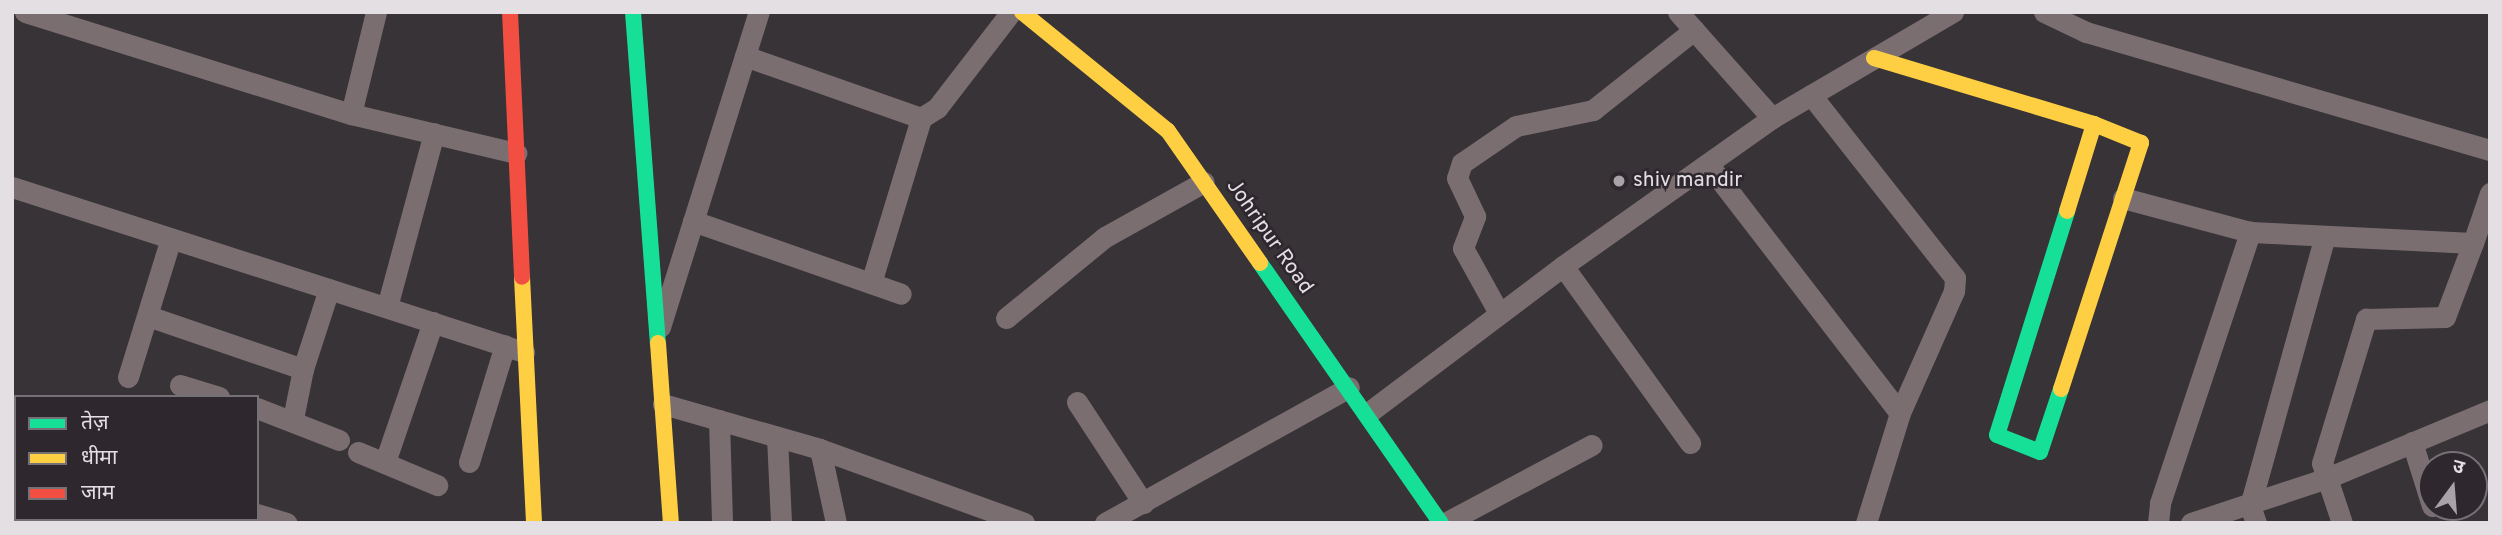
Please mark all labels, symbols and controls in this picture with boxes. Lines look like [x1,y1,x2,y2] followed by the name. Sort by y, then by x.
[1633,168,1742,194] place label: shiv mandir
[1611,173,1627,189] marker: shiv mandir
[1220,175,1318,299] street label: Johripur Road
[14,395,259,521] legend
[81,410,109,437] text: तेज़
[81,445,117,472] text: धीमा
[2418,451,2488,521] north arrow
[2450,455,2467,481] text: उ
[81,480,115,507] text: जाम

